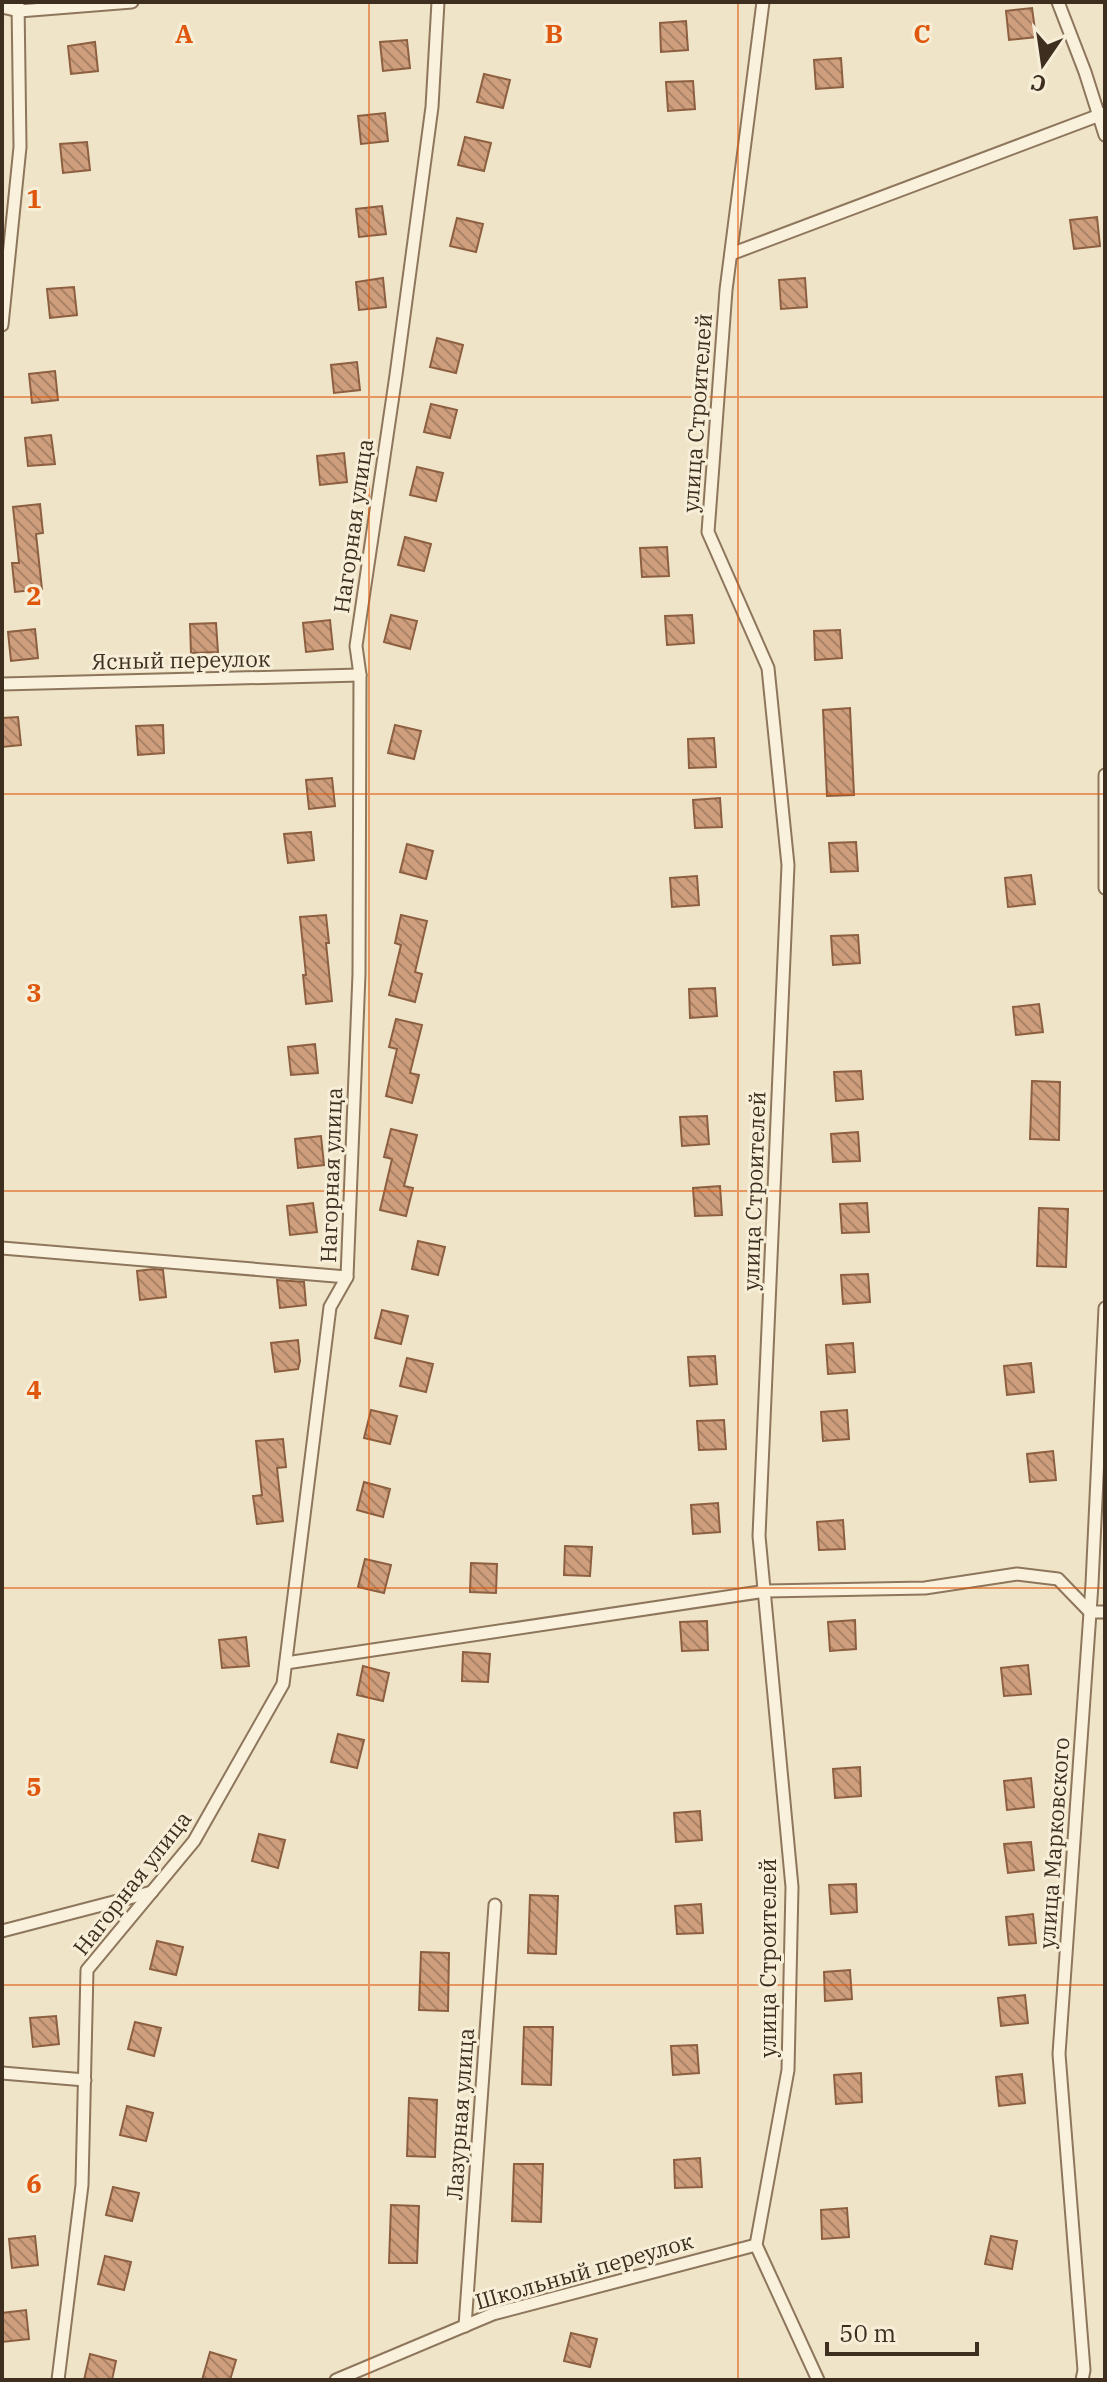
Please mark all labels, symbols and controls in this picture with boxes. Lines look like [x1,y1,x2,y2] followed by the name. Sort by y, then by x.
[175,16,193,50] text: A
[545,16,563,50] text: B
[913,16,931,50] text: C
[1003,24,1083,104] north arrow
[1028,68,1049,100] text: С
[26,181,42,215] text: 1
[675,312,718,514] street label: улица Строителей
[326,437,379,615] street label: Нагорная улица
[26,578,42,612] text: 2
[91,643,271,676] street label: Ясный переулок
[26,975,42,1009] text: 3
[313,1087,348,1263] street label: Нагорная улица
[736,1091,771,1291] street label: улица Строителей
[26,1372,42,1406] text: 4
[1032,1736,1075,1950] street label: улица Марковского
[26,1769,42,1803] text: 5
[66,1805,197,1961] street label: Нагорная улица
[753,1858,782,2058] street label: улица Строителей
[439,2027,480,2201] street label: Лазурная улица
[26,2166,42,2200] text: 6
[472,2225,696,2315] street label: Школьный переулок
[827,2306,977,2356] scale bar
[839,2317,896,2349] text: 50 m

